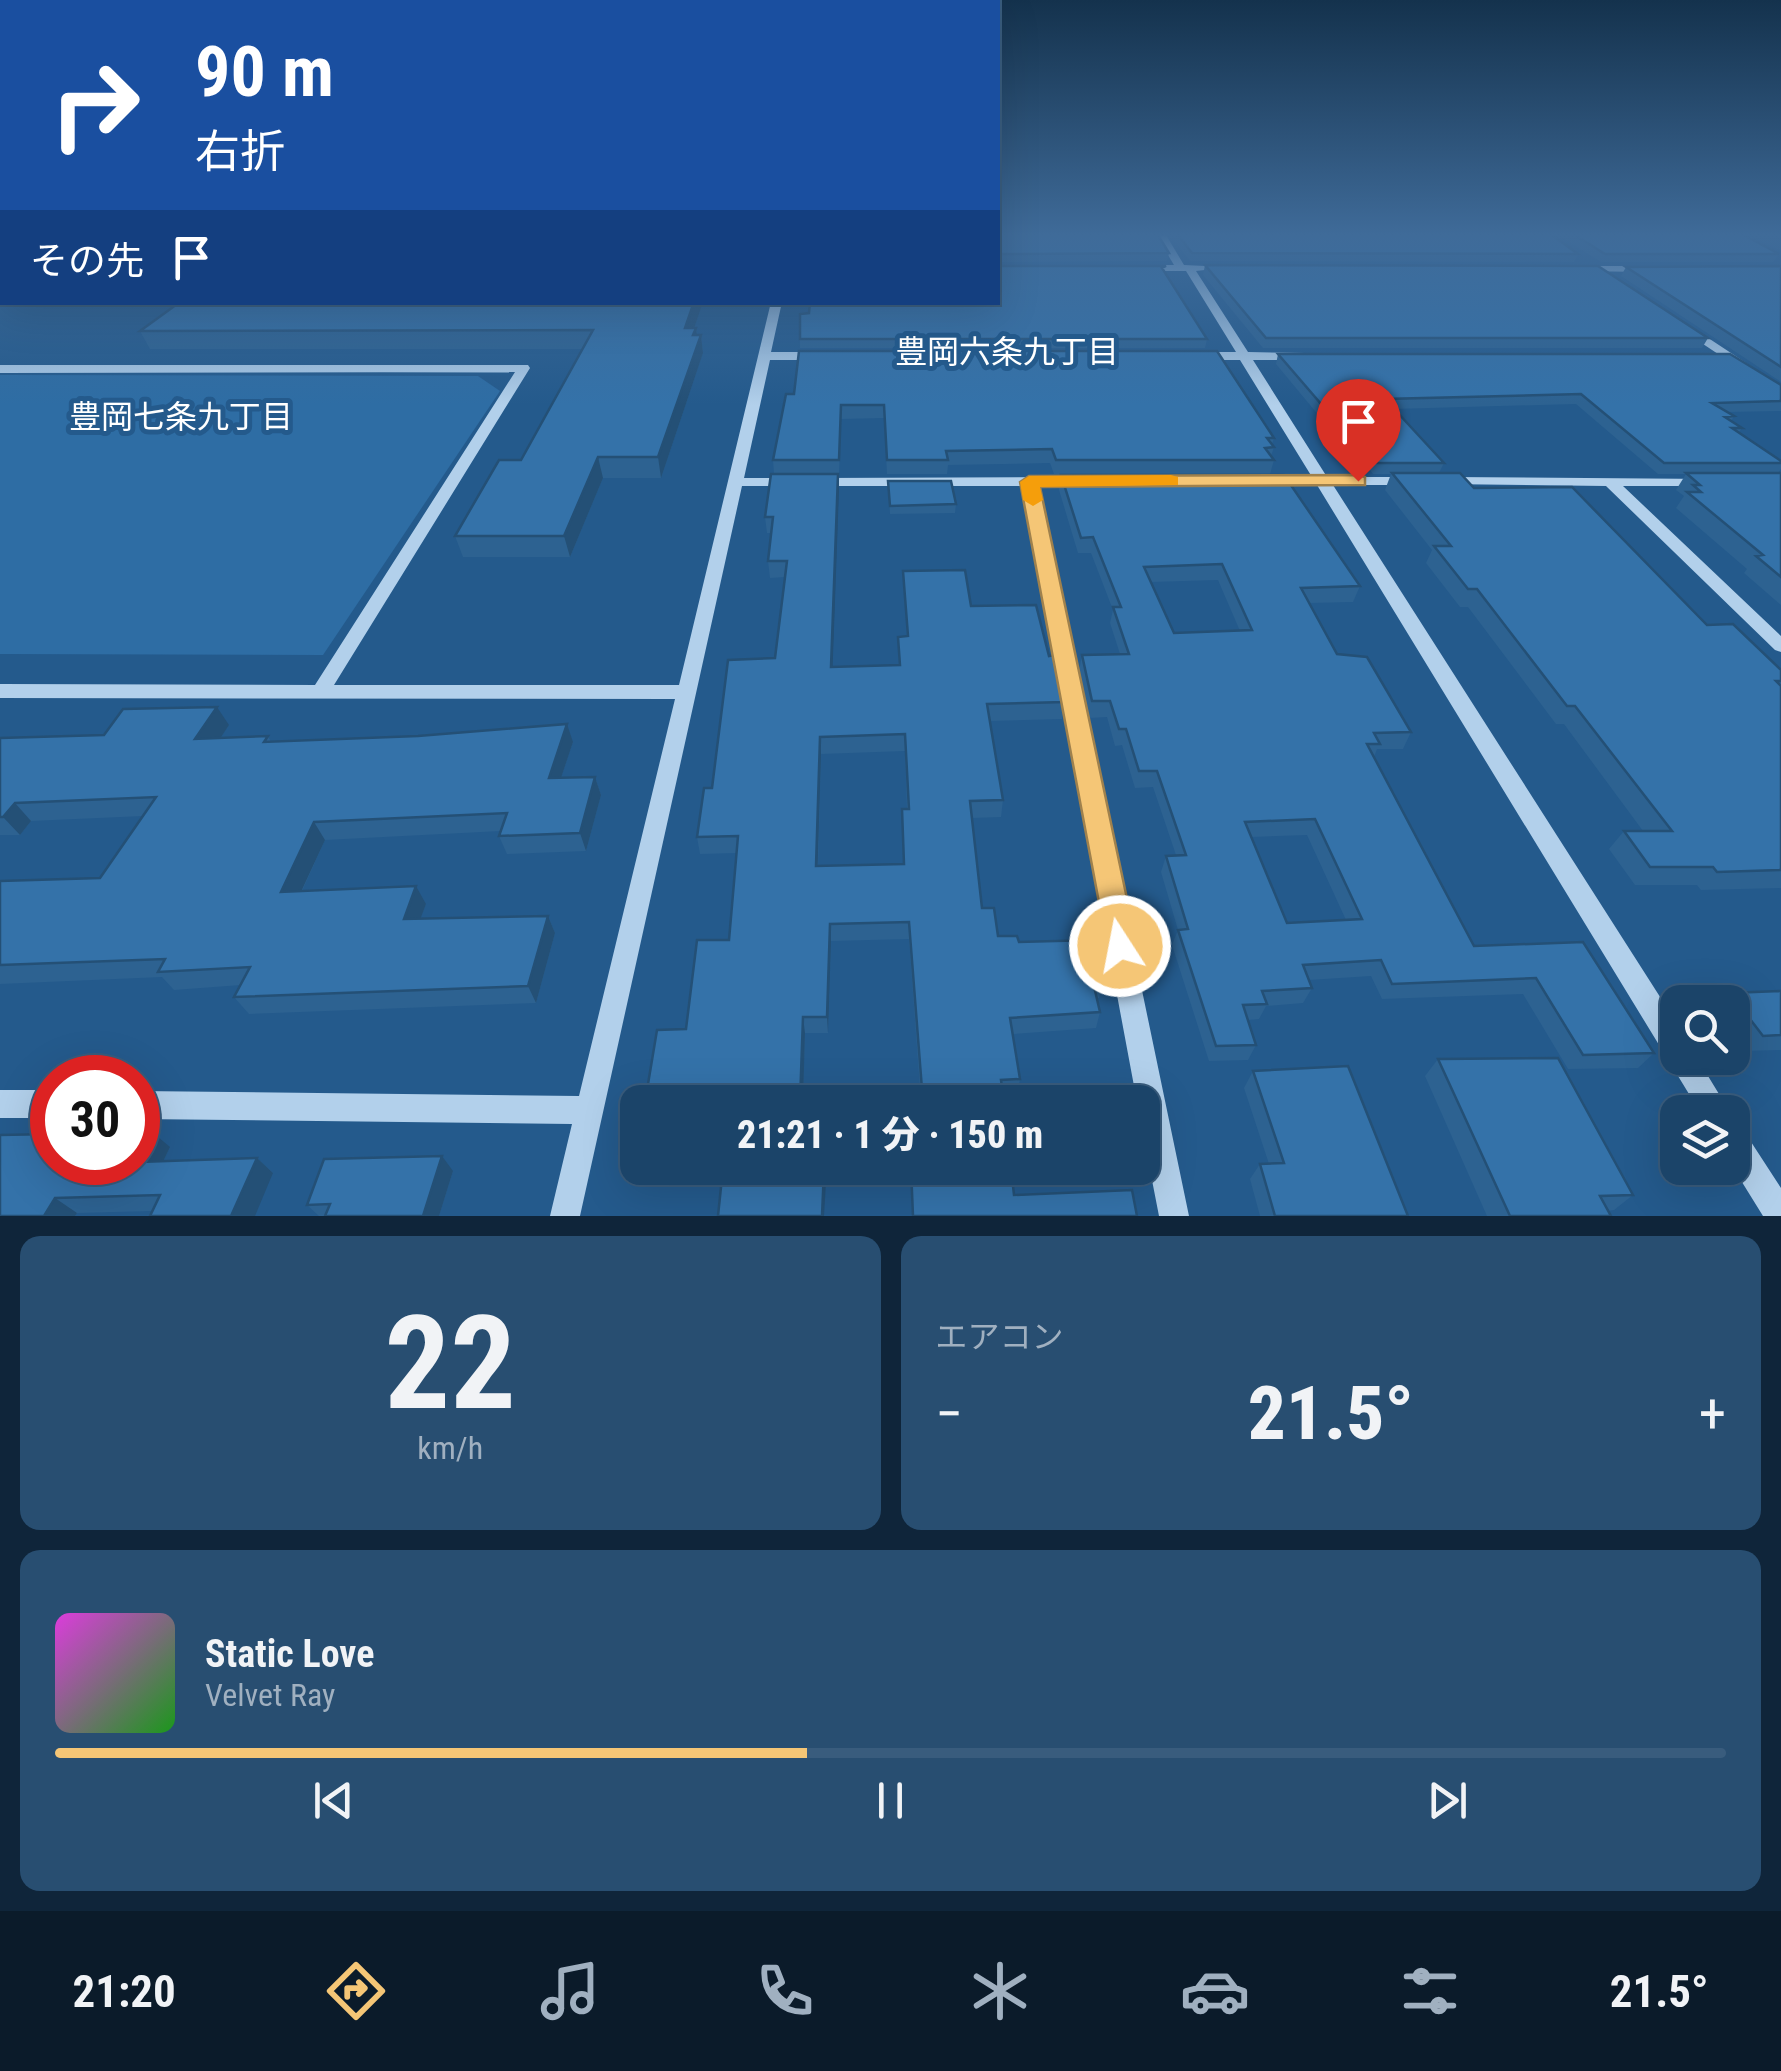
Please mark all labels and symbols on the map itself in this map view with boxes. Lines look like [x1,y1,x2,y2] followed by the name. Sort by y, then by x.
[895,333,1119,371] district label: 豊岡六条九丁目
[1316,379,1401,482] pin
[69,398,293,436] district label: 豊岡七条九丁目
[1068,894,1172,998] position arrow
[30,1055,160,1185] speed limit sign: 30

